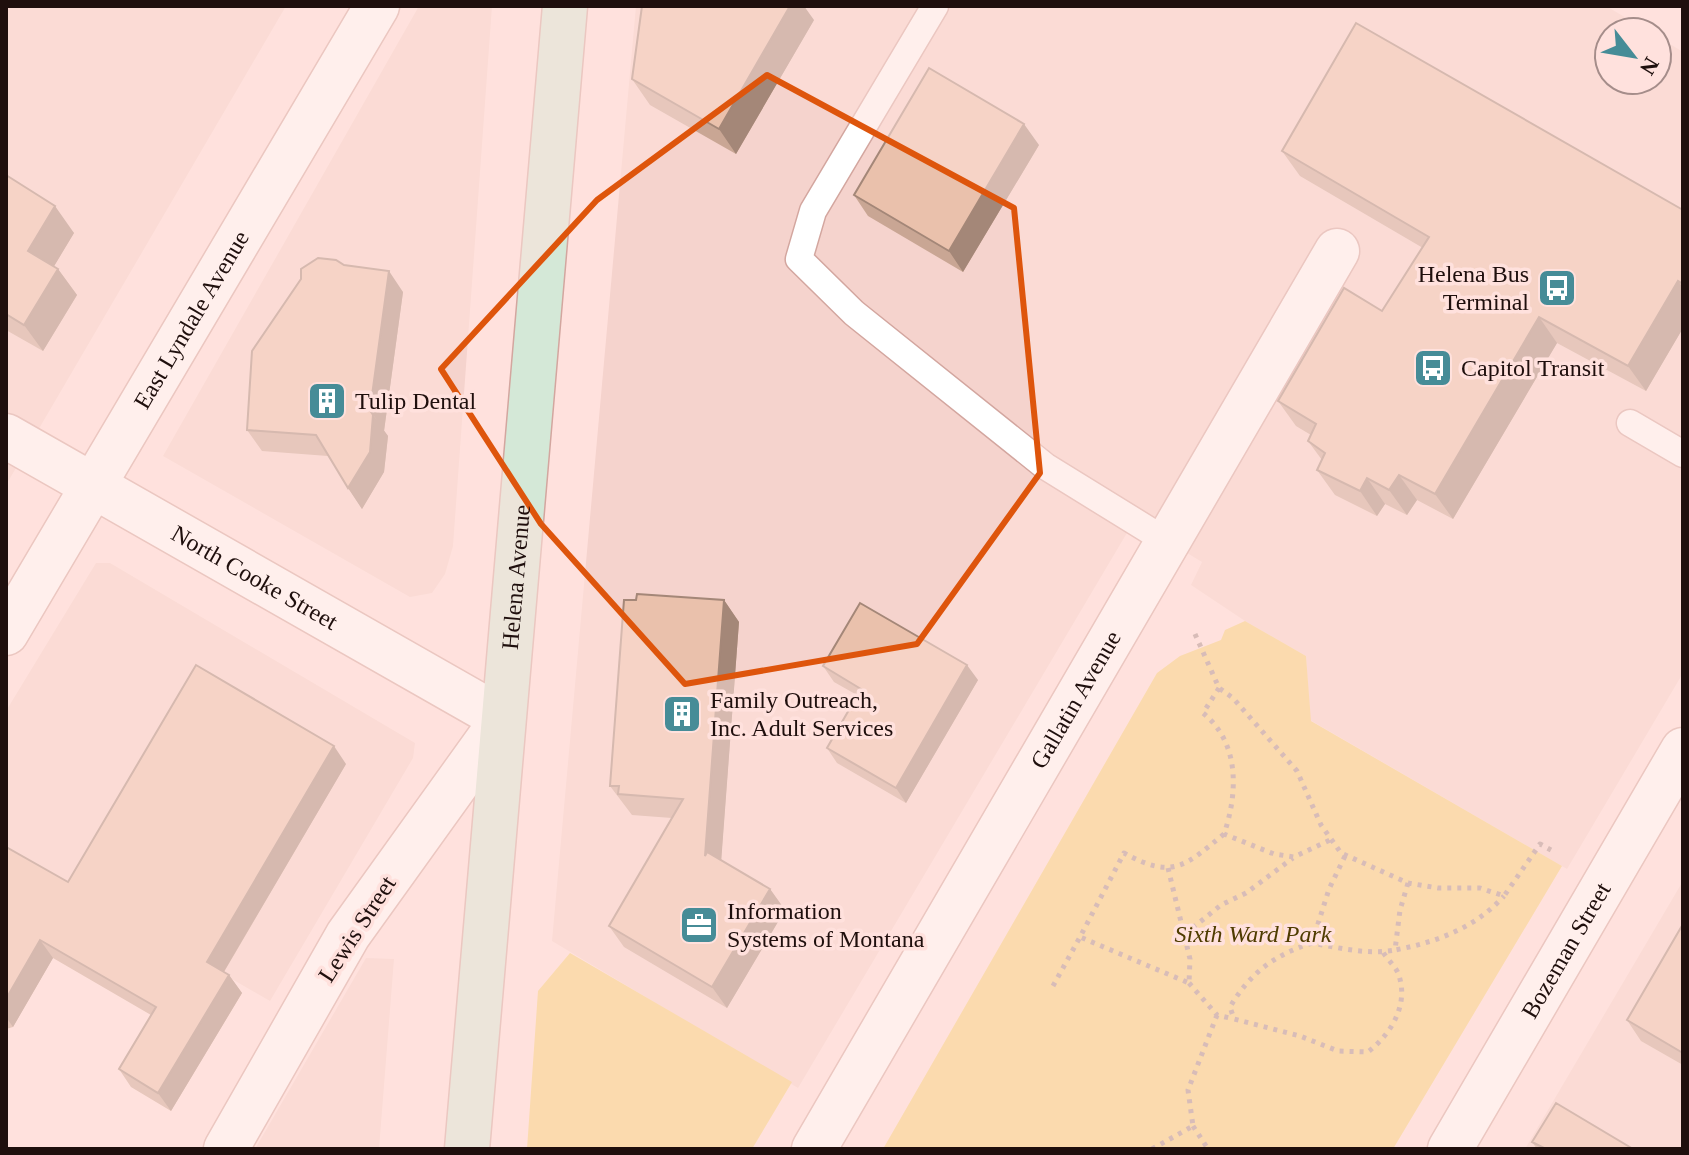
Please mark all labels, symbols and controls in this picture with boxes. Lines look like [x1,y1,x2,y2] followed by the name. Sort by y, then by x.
[1593,16,1673,96] north arrow
[1635,53,1665,79] text: N
[129,226,254,413] street label: East Lyndale Avenue
[1418,261,1529,315] place label: Helena Bus Terminal
[1536,267,1578,309] bus stop icon: Helena Bus Terminal
[1412,347,1454,389] bus stop icon: Capitol Transit
[1461,355,1605,381] place label: Capitol Transit
[306,380,348,422] building icon: Tulip Dental
[355,388,476,414] place label: Tulip Dental
[497,503,535,651] street label: Helena Avenue
[167,520,342,635] street label: North Cooke Street
[1025,626,1126,773] street label: Gallatin Avenue
[710,687,893,741] place label: Family Outreach, Inc. Adult Services
[661,693,703,735] building icon: Family Outreach, Inc. Adult Services
[313,871,401,987] street label: Lewis Street
[1516,878,1616,1023] street label: Bozeman Street
[727,898,925,952] place label: Information Systems of Montana
[678,904,720,946] office icon: Information Systems of Montana
[1175,921,1332,947] park label: Sixth Ward Park

